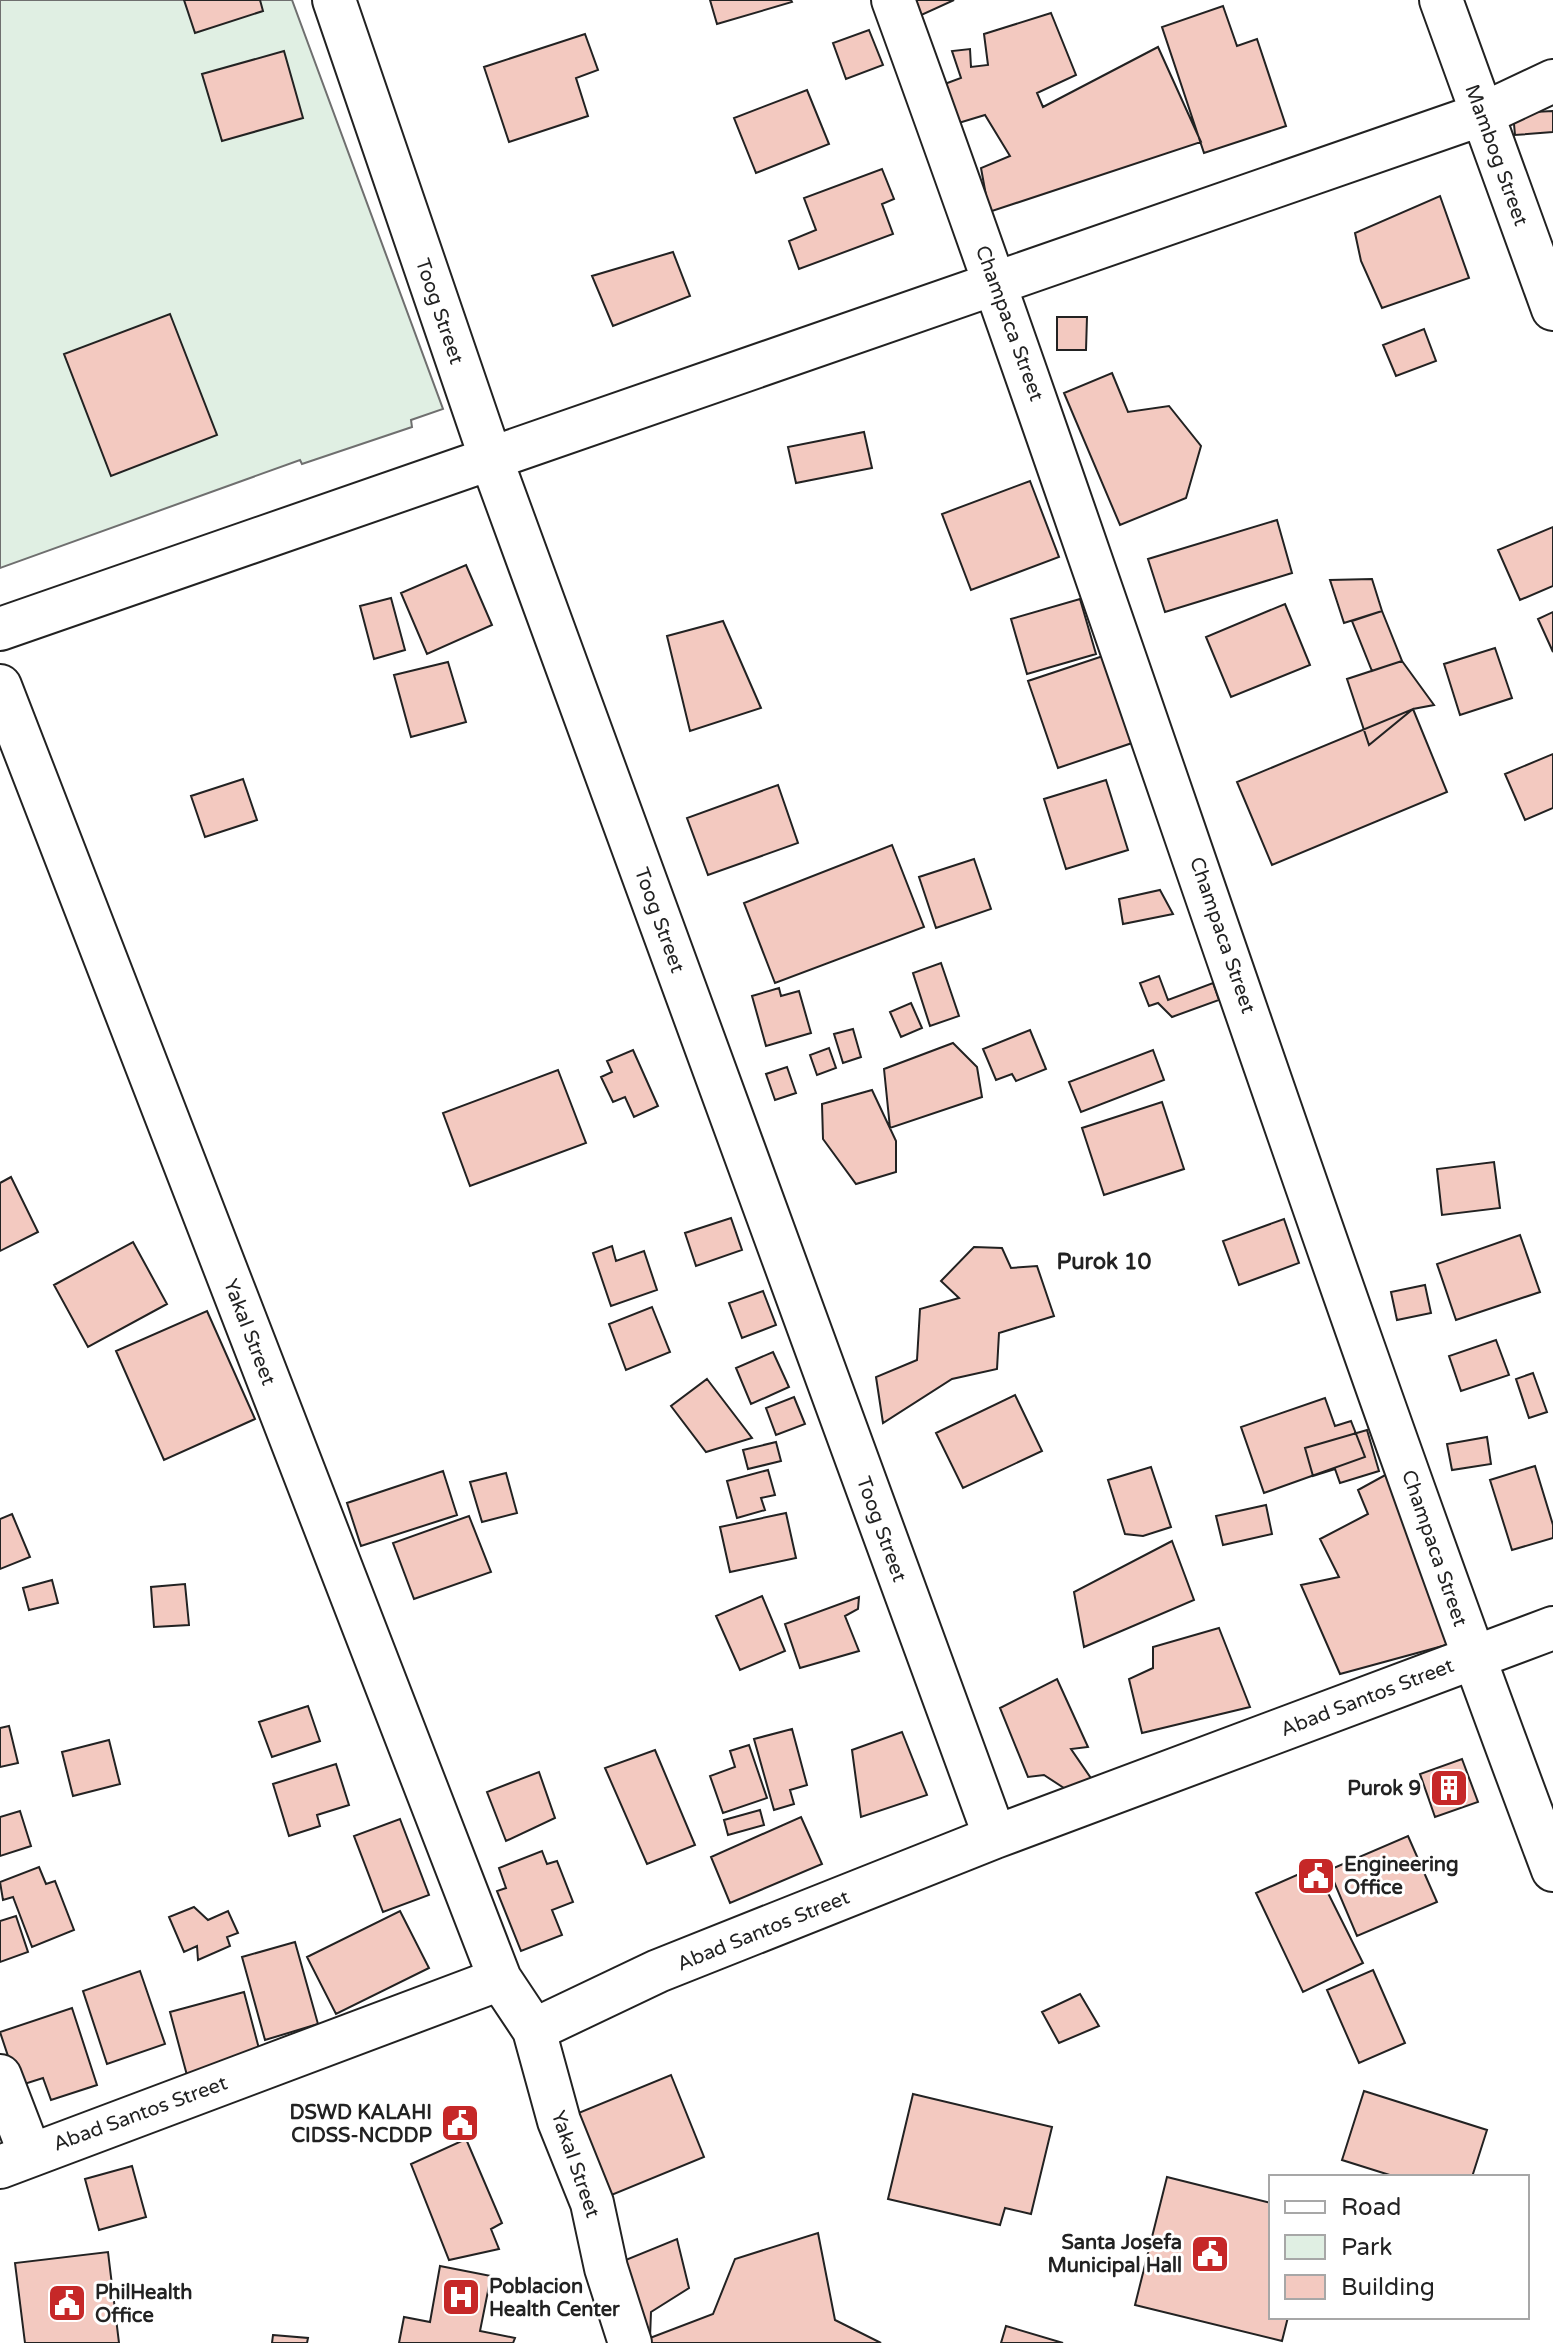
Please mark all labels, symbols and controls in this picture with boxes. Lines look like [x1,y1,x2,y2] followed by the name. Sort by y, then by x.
[1459,81,1533,230] street label: Mambog Street
[970,242,1048,405] street label: Champaca Street
[410,255,468,368] street label: Toog Street
[1184,854,1260,1017] street label: Champaca Street
[629,864,689,977] street label: Toog Street
[1057,1249,1152,1275] district label: Purok 10
[218,1276,280,1389] street label: Yakal Street
[1396,1467,1472,1630] street label: Champaca Street
[851,1473,911,1586] street label: Toog Street
[1277,1654,1458,1742] street label: Abad Santos Street
[1428,1767,1470,1809] building icon: Purok 9
[1347,1777,1421,1801] place label: Purok 9
[1344,1853,1459,1900] place label: Engineering Office
[1295,1855,1337,1897] public building icon: Engineering Office
[674,1885,853,1976] street label: Abad Santos Street
[50,2071,231,2157] street label: Abad Santos Street
[289,2101,433,2148] place label: DSWD KALAHI CIDSS-NCDDP
[439,2102,481,2144] public building icon: DSWD KALAHI CIDSS-NCDDP
[546,2108,605,2221] street label: Yakal Street
[1269,2175,1529,2319] legend
[1341,2193,1401,2222] text: Road
[1048,2231,1182,2278] place label: Santa Josefa Municipal Hall
[1189,2233,1231,2275] public building icon: Santa Josefa Municipal Hall
[1341,2233,1392,2262] text: Park
[1341,2273,1435,2302] text: Building
[489,2275,620,2322] place label: Poblacion Health Center
[440,2276,482,2318] hospital icon: Poblacion Health Center
[95,2281,192,2328] place label: PhilHealth Office
[46,2282,88,2324] public building icon: PhilHealth Office

